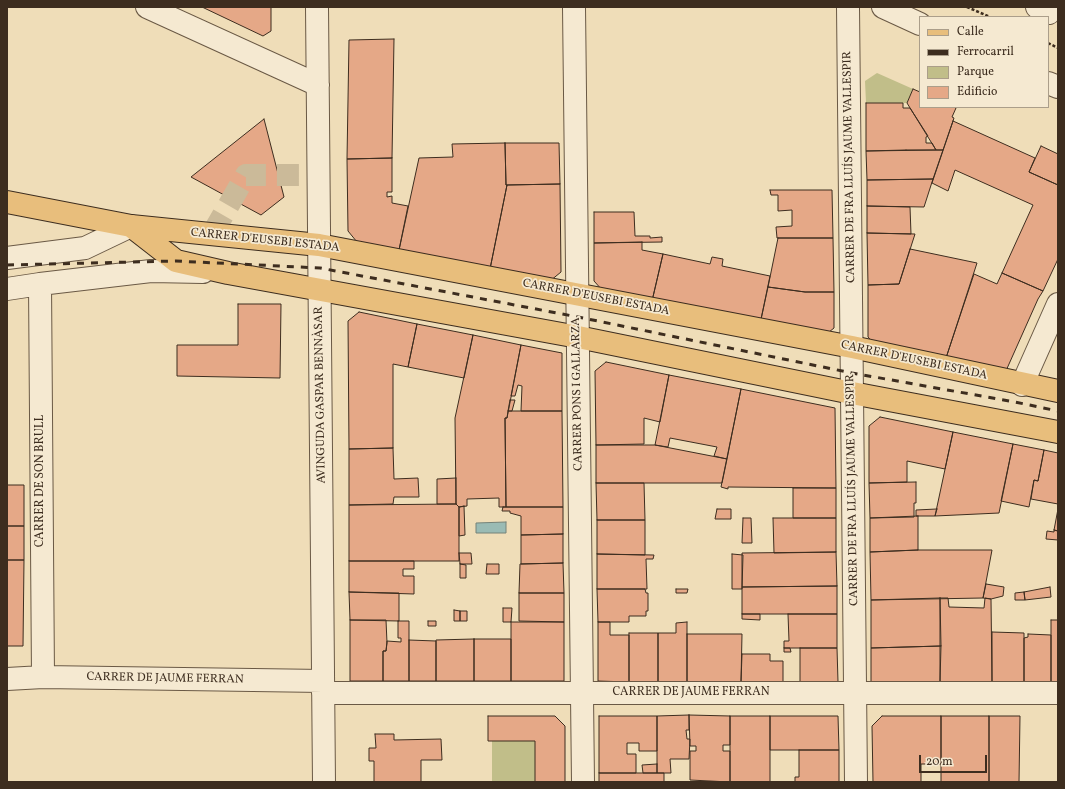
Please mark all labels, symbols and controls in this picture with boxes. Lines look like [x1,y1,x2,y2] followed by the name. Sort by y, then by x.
[919,16,1049,108] legend
[957,24,984,40] text: Calle
[957,44,1014,60] text: Ferrocarril
[841,51,859,283] street label: CARRER DE FRA LLUÍS JAUME VALLESPIR
[957,64,994,80] text: Parque
[957,84,997,100] text: Edificio
[190,226,340,256] street label: CARRER D'EUSEBI ESTADA
[521,277,671,319] street label: CARRER D'EUSEBI ESTADA
[312,306,330,484] street label: AVINGUDA GASPAR BENNÀSAR
[569,317,587,471] street label: CARRER PONS I GALLARZA
[839,338,989,384] street label: CARRER D'EUSEBI ESTADA
[844,374,862,606] street label: CARRER DE FRA LLUÍS JAUME VALLESPIR
[34,415,48,547] street label: CARRER DE SON BRULL
[86,670,244,688] street label: CARRER DE JAUME FERRAN
[612,686,770,700] street label: CARRER DE JAUME FERRAN
[921,747,989,773] scale bar
[926,754,953,770] text: 20 m

